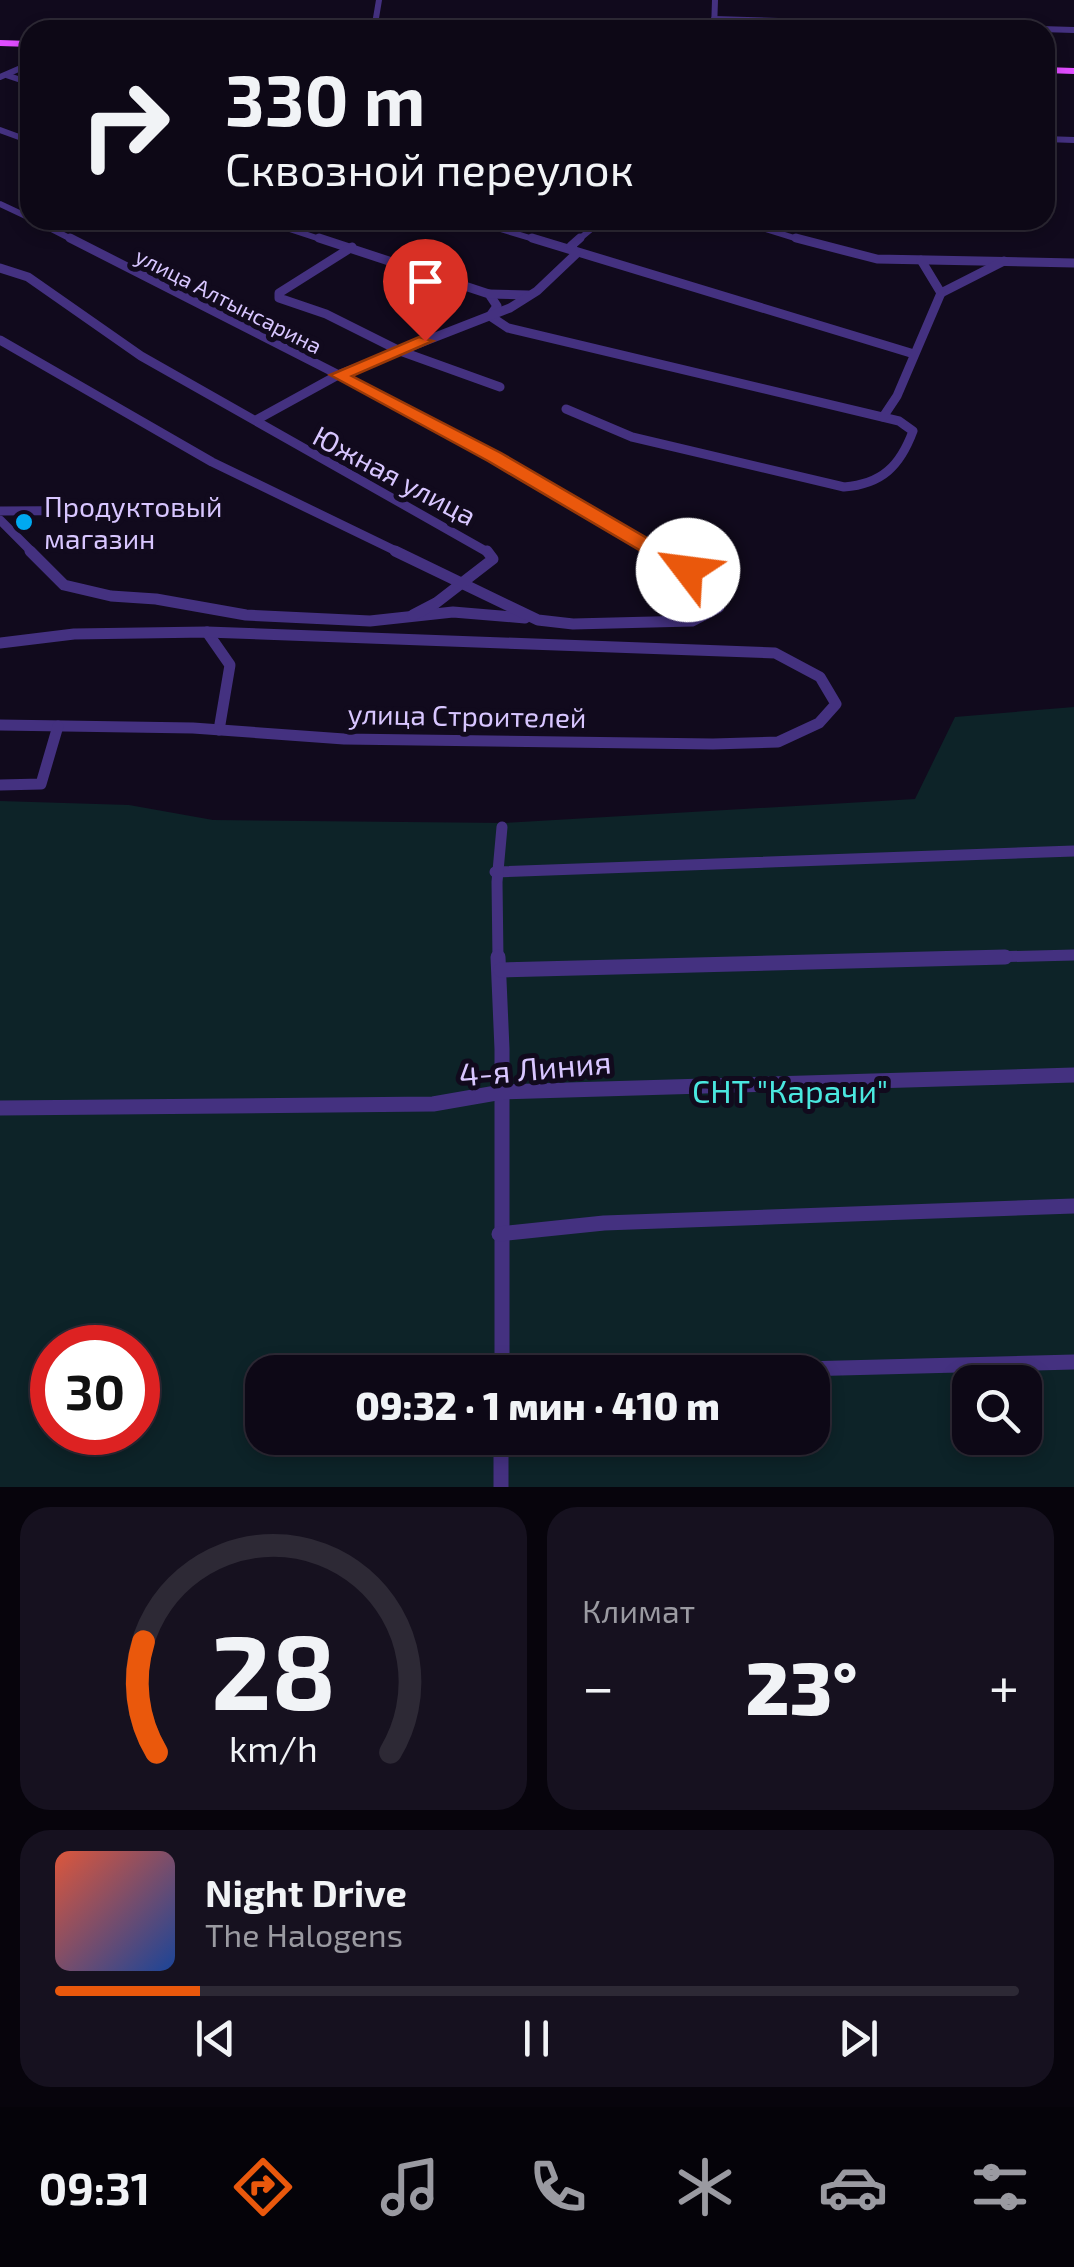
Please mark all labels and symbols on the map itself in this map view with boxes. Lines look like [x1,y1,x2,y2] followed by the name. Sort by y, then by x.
[383,239,468,342] pin
[131,242,326,359] street label: улица Алтынсарина
[308,418,482,532] street label: Южная улица
[44,489,222,555] place label: Продуктовый магазин
[13,511,35,533] marker: Продуктовый магазин
[636,518,740,622] position arrow
[347,696,587,734] street label: улица Строителей
[457,1041,613,1093] street label: 4-я Линия
[692,1071,888,1109] park label: СНТ "Карачи"
[30,1325,160,1455] speed limit sign: 30

